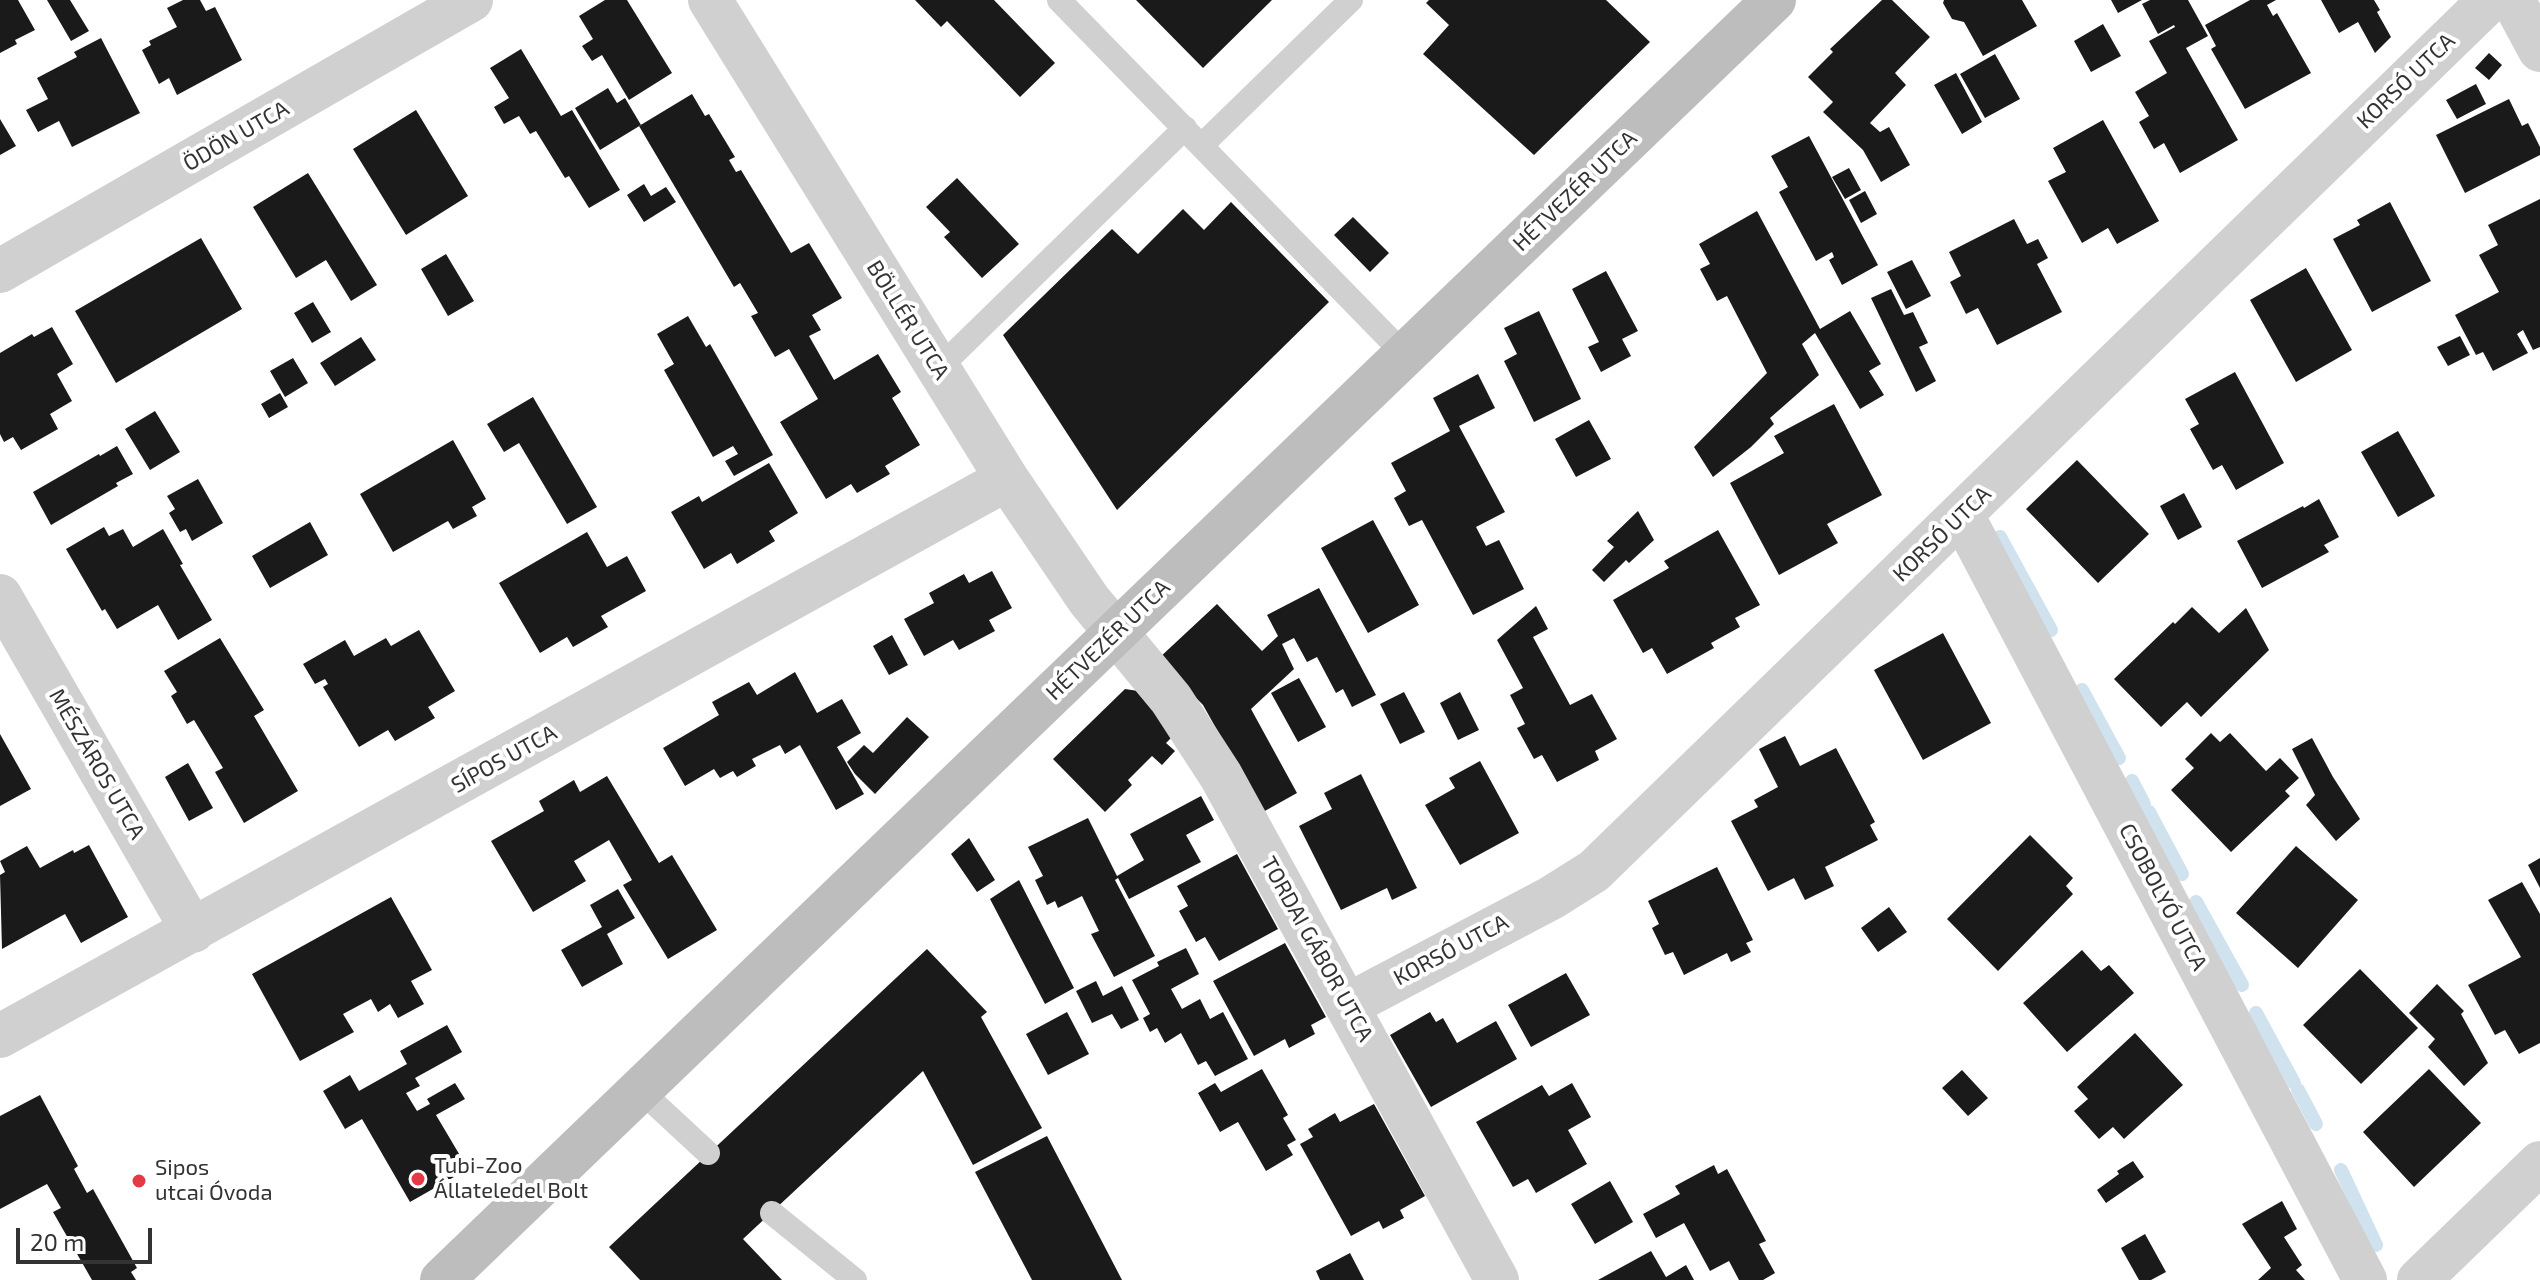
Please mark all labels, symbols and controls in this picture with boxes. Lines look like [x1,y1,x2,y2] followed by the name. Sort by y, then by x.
[2351,28,2461,134] street label: KORSÓ UTCA
[178,95,294,177] street label: ÖDÖN UTCA
[1508,125,1642,257] street label: HÉTVEZÉR UTCA
[861,256,955,384] street label: BÖLLÉR UTCA
[1887,481,1997,587] street label: KORSÓ UTCA
[1041,574,1175,706] street label: HÉTVEZÉR UTCA
[43,684,151,844] street label: MÉSZÁROS UTCA
[447,719,561,799] street label: SÍPOS UTCA
[2113,819,2213,975] street label: CSOBOLYÓ UTCA
[1255,852,1379,1046] street label: TORDAI GÁBOR UTCA
[1389,909,1513,991] street label: KORSÓ UTCA
[434,1153,588,1204] place label: Tubi-Zoo Állateledel Bolt
[155,1155,273,1206] place label: Sipos utcai Óvoda
[409,1170,427,1188] marker: Tubi-Zoo Állateledel Bolt
[130,1172,148,1190] marker: Sipos utcai Óvoda
[20,1212,156,1262] scale bar
[30,1227,84,1256] text: 20 m

